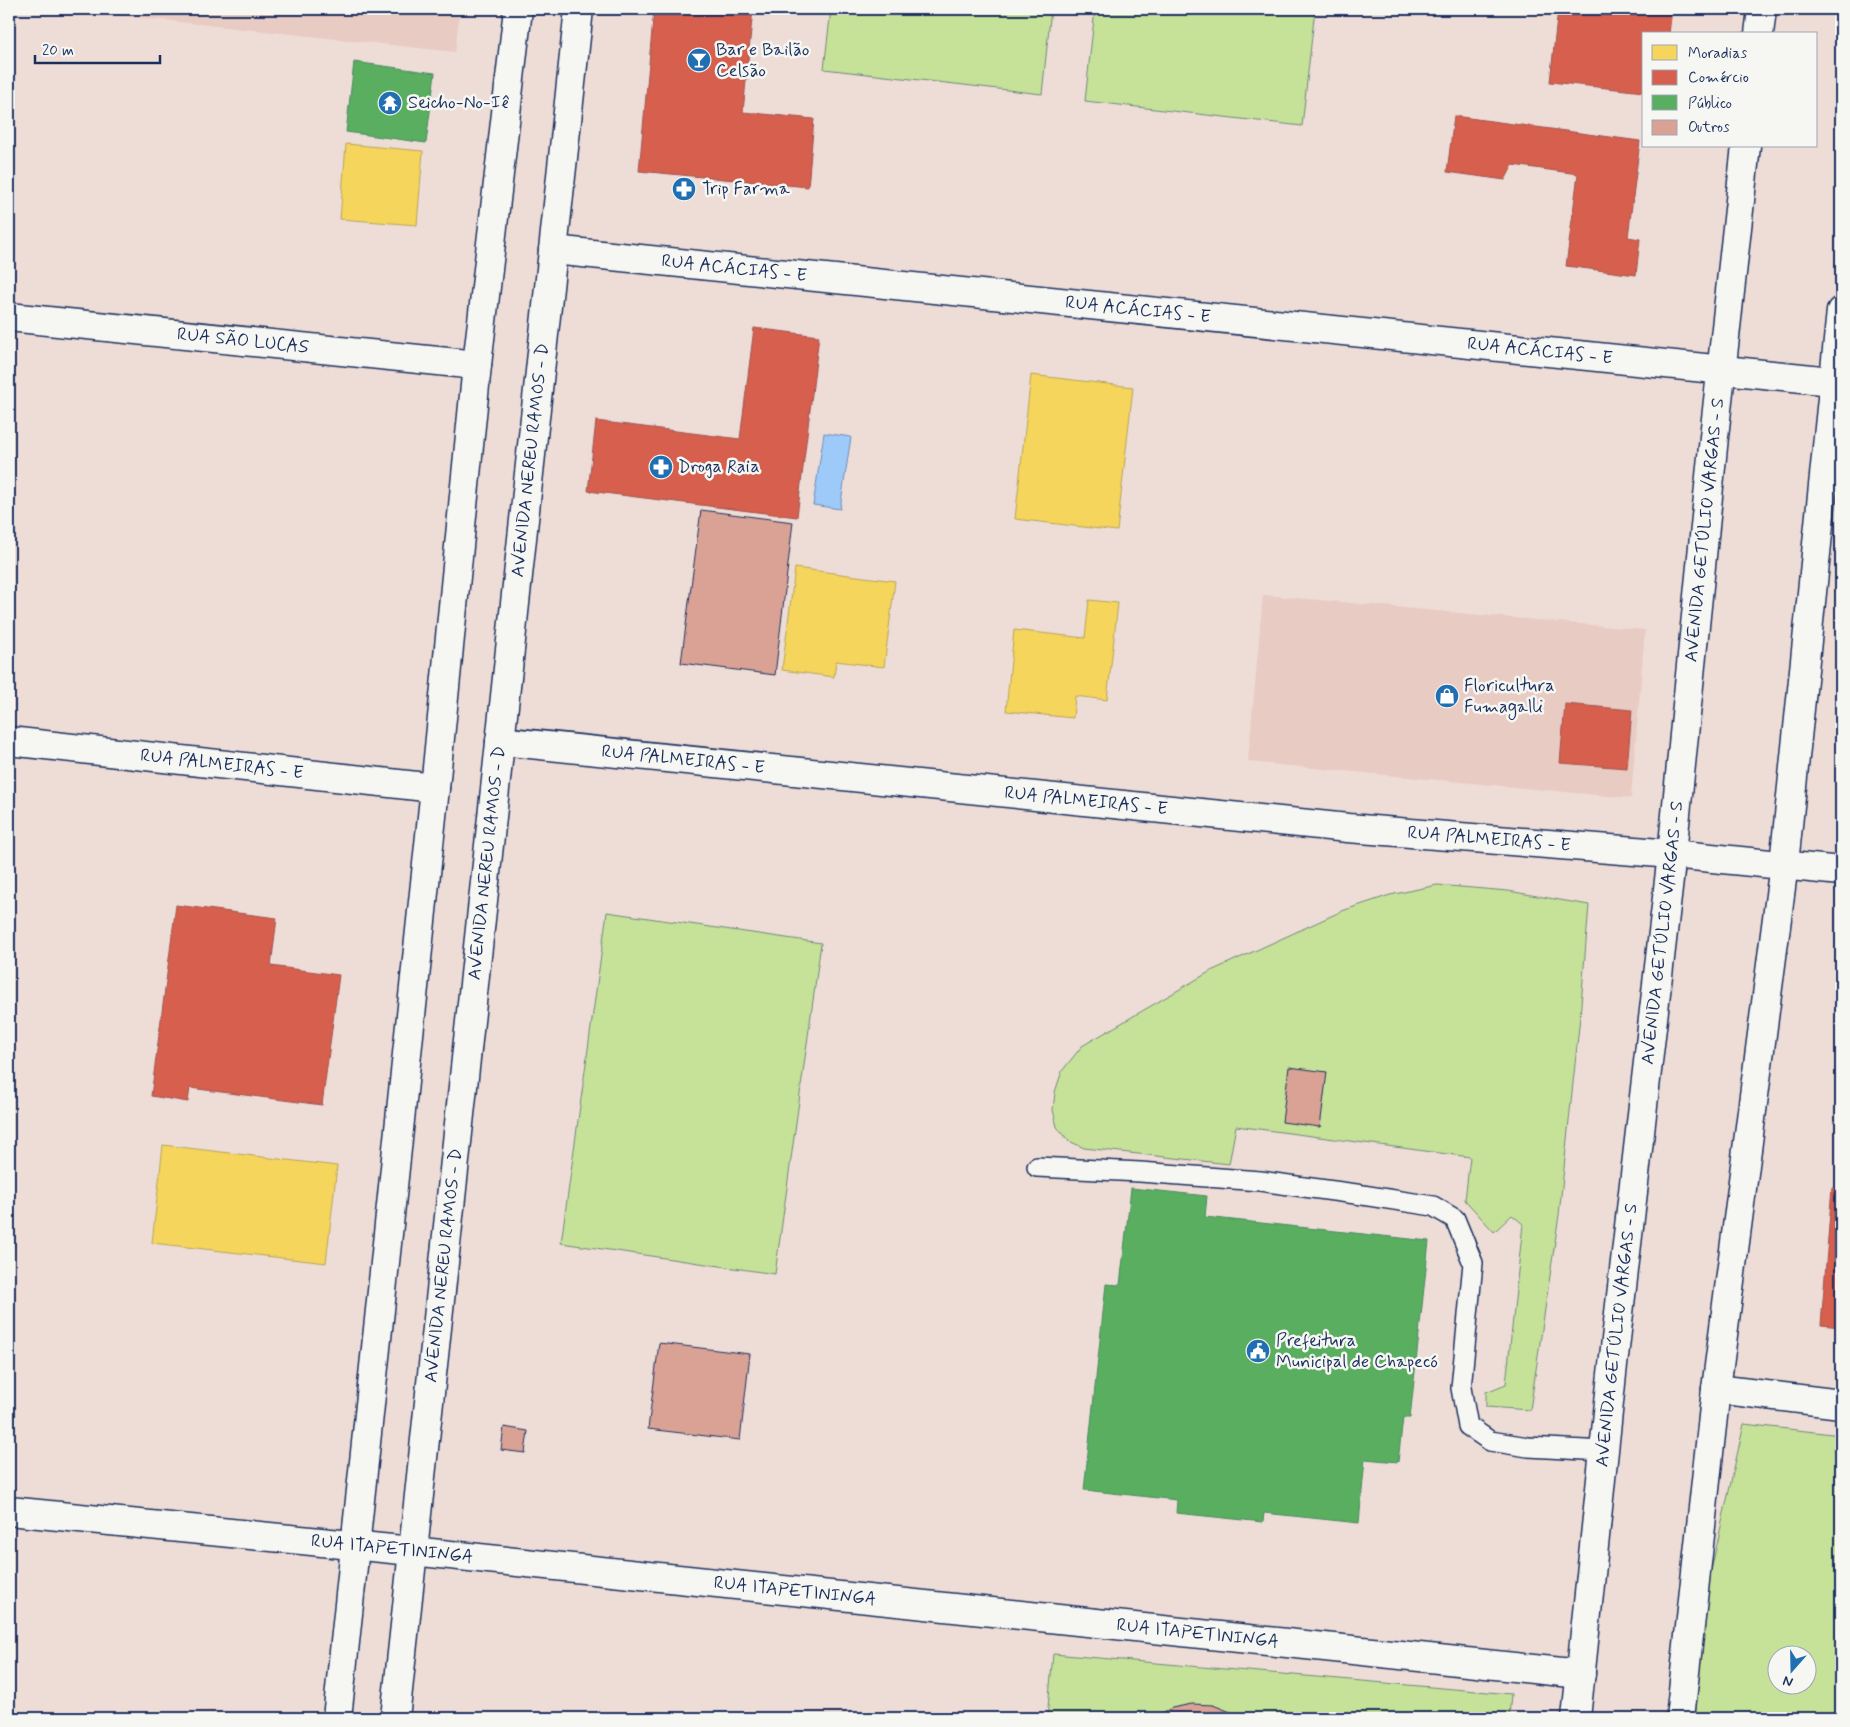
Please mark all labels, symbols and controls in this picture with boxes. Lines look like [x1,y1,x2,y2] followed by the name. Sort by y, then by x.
[35,32,160,64] scale bar
[1642,32,1818,148] legend
[716,38,810,83] place label: Bar e Bailão Celsão
[42,41,74,61] text: 20 m
[1688,44,1747,64] text: Moradias
[686,47,712,73] bar icon: Bar e Bailão Celsão
[1688,68,1749,88] text: Comércio
[377,90,403,116] temple icon: Seicho-No-Iê
[408,91,510,115] place label: Seicho-No-Iê
[1688,94,1732,114] text: Público
[1688,118,1730,138] text: Outros
[671,176,697,202] pharmacy icon: Trip Farma
[702,177,790,201] place label: Trip Farma
[660,249,808,288] street label: RUA ACÁCIAS - E
[1064,291,1212,329] street label: RUA ACÁCIAS - E
[176,322,310,360] street label: RUA SÃO LUCAS
[1466,332,1614,371] street label: RUA ACÁCIAS - E
[506,342,555,578] street label: AVENIDA NEREU RAMOS - D
[1679,397,1730,663] street label: AVENIDA GETÚLIO VARGAS - S
[648,454,674,480] pharmacy icon: Droga Raia
[678,455,760,479] place label: Droga Raia
[1464,674,1555,720] place label: Floricultura Fumagalli
[1434,683,1460,709] shop icon: Floricultura Fumagalli
[600,739,766,780] street label: RUA PALMEIRAS - E
[139,744,304,785] street label: RUA PALMEIRAS - E
[463,745,512,981] street label: AVENIDA NEREU RAMOS - D
[1003,781,1169,821] street label: RUA PALMEIRAS - E
[1636,800,1689,1066] street label: AVENIDA GETÚLIO VARGAS - S
[1406,821,1572,858] street label: RUA PALMEIRAS - E
[419,1147,468,1384] street label: AVENIDA NEREU RAMOS - D
[1590,1202,1644,1468] street label: AVENIDA GETÚLIO VARGAS - S
[1276,1329,1438,1374] place label: Prefeitura Municipal de Chapecó
[1245,1338,1271,1364] public building icon: Prefeitura Municipal de Chapecó
[310,1529,474,1569] street label: RUA ITAPETININGA
[713,1571,877,1612] street label: RUA ITAPETININGA
[1115,1613,1280,1654] street label: RUA ITAPETININGA
[1768,1644,1818,1694] north arrow
[1780,1671,1795,1691] text: N

